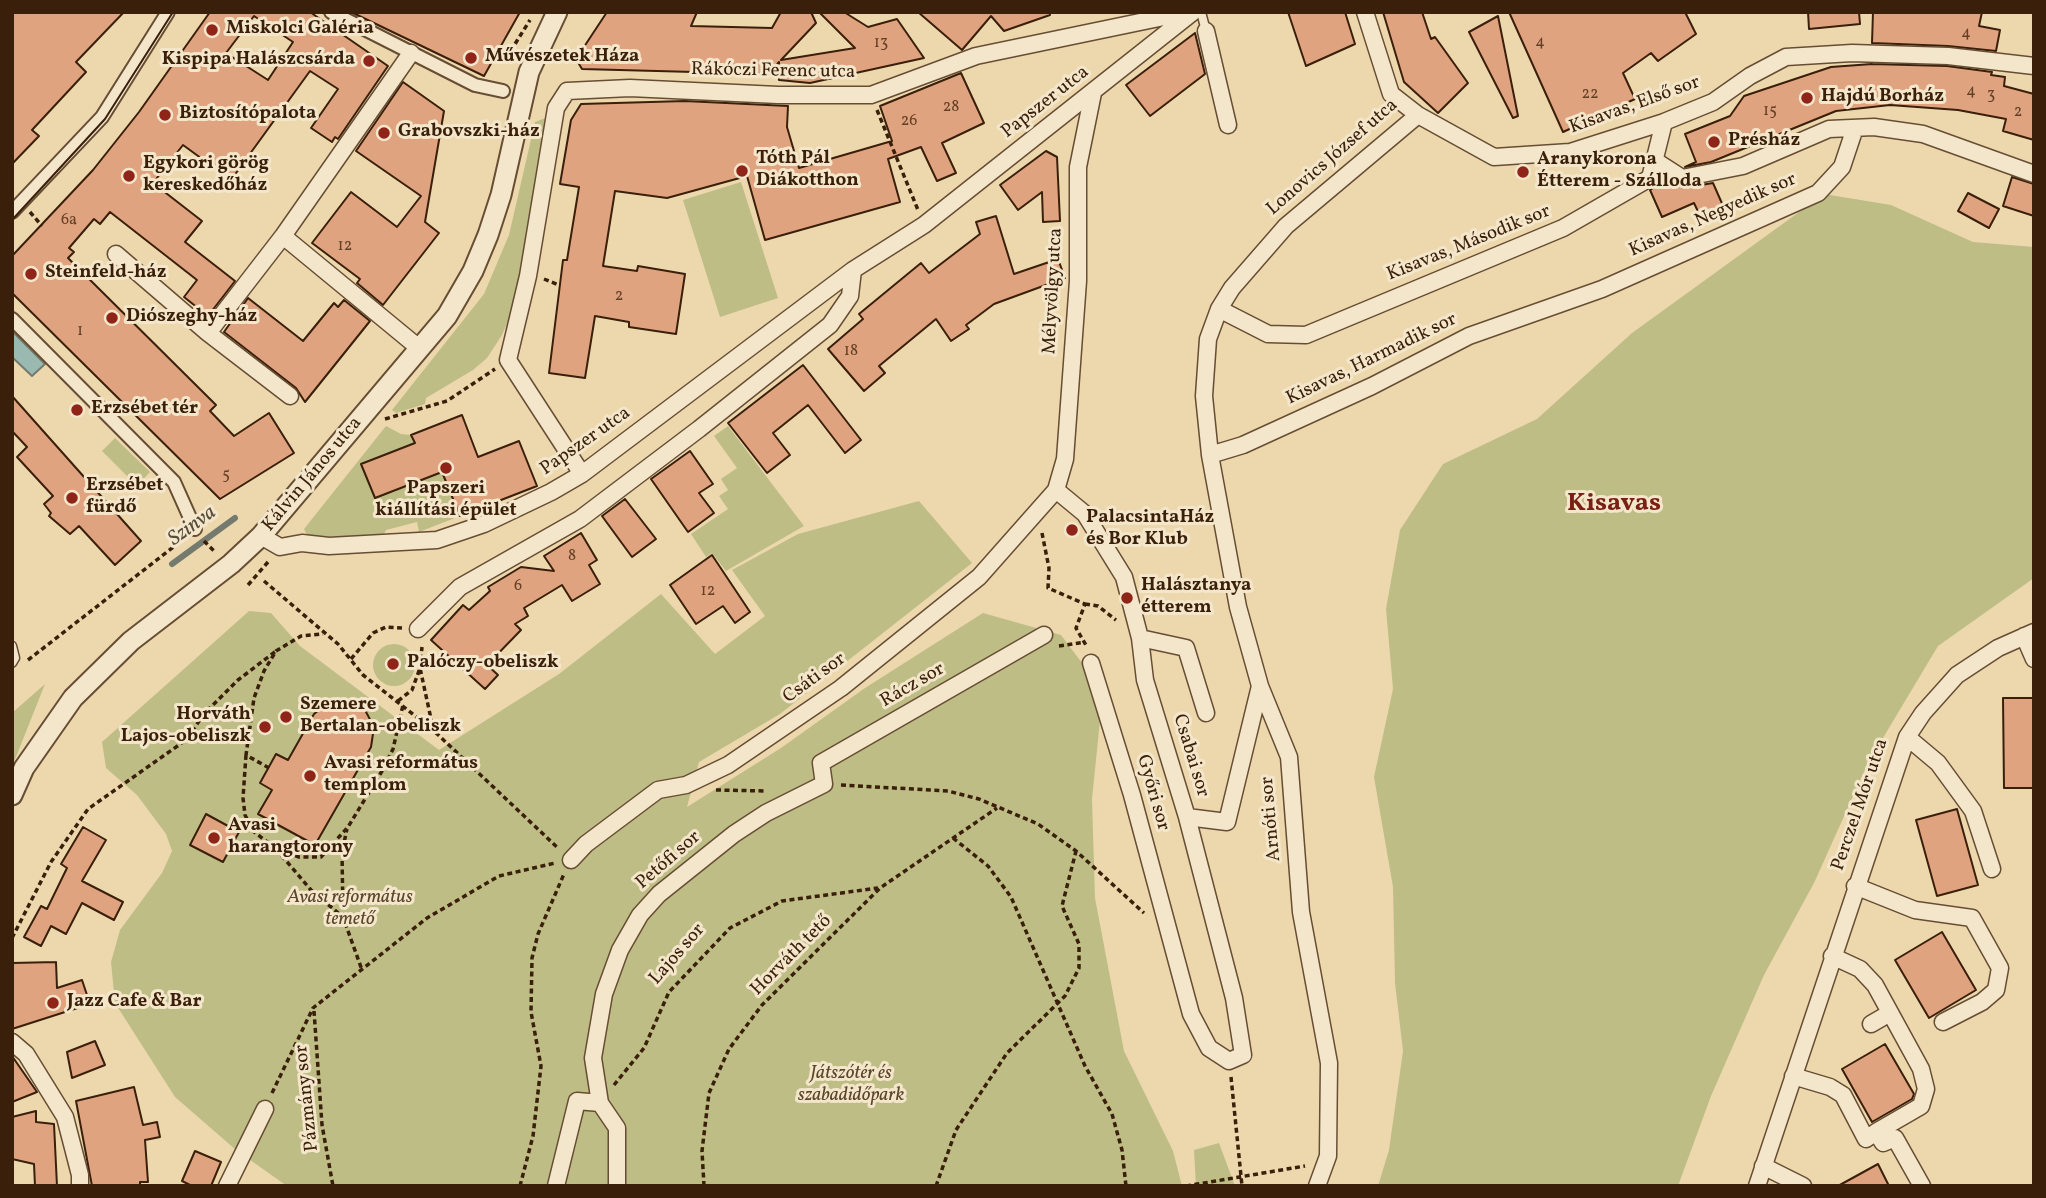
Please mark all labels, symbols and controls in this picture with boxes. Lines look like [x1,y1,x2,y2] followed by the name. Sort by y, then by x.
[226,19,374,41] place label: Miskolci Galéria
[204,22,220,38] marker: Miskolci Galéria
[1961,24,1971,44] house number: 4
[1535,33,1545,53] house number: 4
[874,34,888,54] house number: 13
[485,47,639,69] place label: Művészetek Háza
[162,50,355,72] place label: Kispipa Halászcsárda
[463,50,479,66] marker: Művészetek Háza
[361,53,377,69] marker: Kispipa Halászcsárda
[690,59,856,85] street label: Rákóczi Ferenc utca
[998,62,1094,144] street label: Papszer utca
[1567,72,1703,140] street label: Kisavas, Első sor
[1966,82,1976,102] house number: 4
[1581,85,1599,105] house number: 22
[1987,86,1995,106] house number: 3
[1821,87,1944,109] place label: Hajdú Borház
[1799,90,1815,106] marker: Hajdú Borház
[1263,95,1403,221] street label: Lonovics József utca
[943,98,959,118] house number: 28
[1763,102,1777,122] house number: 15
[2014,103,2022,123] house number: 2
[179,104,316,126] place label: Biztosítópalota
[157,107,173,123] marker: Biztosítópalota
[901,112,917,132] house number: 26
[398,122,540,144] place label: Grabovszki-ház
[376,125,392,141] marker: Grabovszki-ház
[1728,131,1800,153] place label: Présház
[1706,134,1722,150] marker: Présház
[756,149,859,193] place label: Tóth Pál Diákotthon
[1537,150,1702,194] place label: Aranykorona Étterem - Szálloda
[143,154,269,198] place label: Egykori görög kereskedőház
[734,163,750,179] marker: Tóth Pál Diákotthon
[1515,164,1531,180] marker: Aranykorona Étterem - Szálloda
[121,168,137,184] marker: Egykori görög kereskedőház
[1626,169,1800,263] street label: Kisavas, Negyedik sor
[1384,201,1554,287] street label: Kisavas, Második sor
[61,211,77,231] house number: 6a
[1039,227,1069,355] street label: Mélyvölgy utca
[338,237,352,257] house number: 12
[45,263,166,285] place label: Steinfeld-ház
[23,266,39,282] marker: Steinfeld-ház
[615,287,623,307] house number: 2
[126,307,257,329] place label: Diószeghy-ház
[1283,309,1461,411] street label: Kisavas, Harmadik sor
[104,310,120,326] marker: Diószeghy-ház
[77,322,83,342] house number: 1
[844,342,858,362] house number: 18
[91,399,198,421] place label: Erzsébet tér
[69,402,85,418] marker: Erzsébet tér
[536,403,636,481] street label: Papszer utca
[258,413,368,537] street label: Kálvin János utca
[438,460,454,476] marker: Papszeri kiállítási épület
[222,466,230,486] house number: 5
[86,476,163,520] place label: Erzsébet fürdő
[375,479,517,523] place label: Papszeri kiállítási épület
[1567,489,1661,521] district label: Kisavas
[64,490,80,506] marker: Erzsébet fürdő
[164,501,222,553] water label: Szinva
[1086,508,1214,552] place label: PalacsintaHáz és Bor Klub
[1064,522,1080,538] marker: PalacsintaHáz és Bor Klub
[568,547,576,567] house number: 8
[1141,576,1251,620] place label: Halásztanya étterem
[514,577,522,597] house number: 6
[701,582,715,602] house number: 12
[1119,590,1135,606] marker: Halásztanya étterem
[779,649,851,709] street label: Csáti sor
[407,653,558,675] place label: Palóczy-obeliszk
[385,656,401,672] marker: Palóczy-obeliszk
[877,659,949,713] street label: Rácz sor
[300,695,461,739] place label: Szemere Bertalan-obeliszk
[121,705,251,749] place label: Horváth Lajos-obeliszk
[278,709,294,725] marker: Szemere Bertalan-obeliszk
[1167,712,1213,800] street label: Csabai sor
[257,719,273,735] marker: Horváth Lajos-obeliszk
[1828,736,1894,874] street label: Perczel Mór utca
[1130,752,1174,834] street label: Győri sor
[324,754,478,798] place label: Avasi református templom
[302,768,318,784] marker: Avasi református templom
[1257,776,1287,862] street label: Arnóti sor
[228,816,353,860] place label: Avasi harangtorony
[632,827,706,895] street label: Petőfi sor
[206,830,222,846] marker: Avasi harangtorony
[287,888,413,932] park label: Avasi református temető
[747,911,837,1001] street label: Horváth tető
[645,920,711,990] street label: Lajos sor
[67,992,202,1014] place label: Jazz Cafe & Bar
[45,995,61,1011] marker: Jazz Cafe & Bar
[291,1044,325,1152] street label: Pázmány sor
[798,1064,904,1108] park label: Játszótér és szabadidőpark

